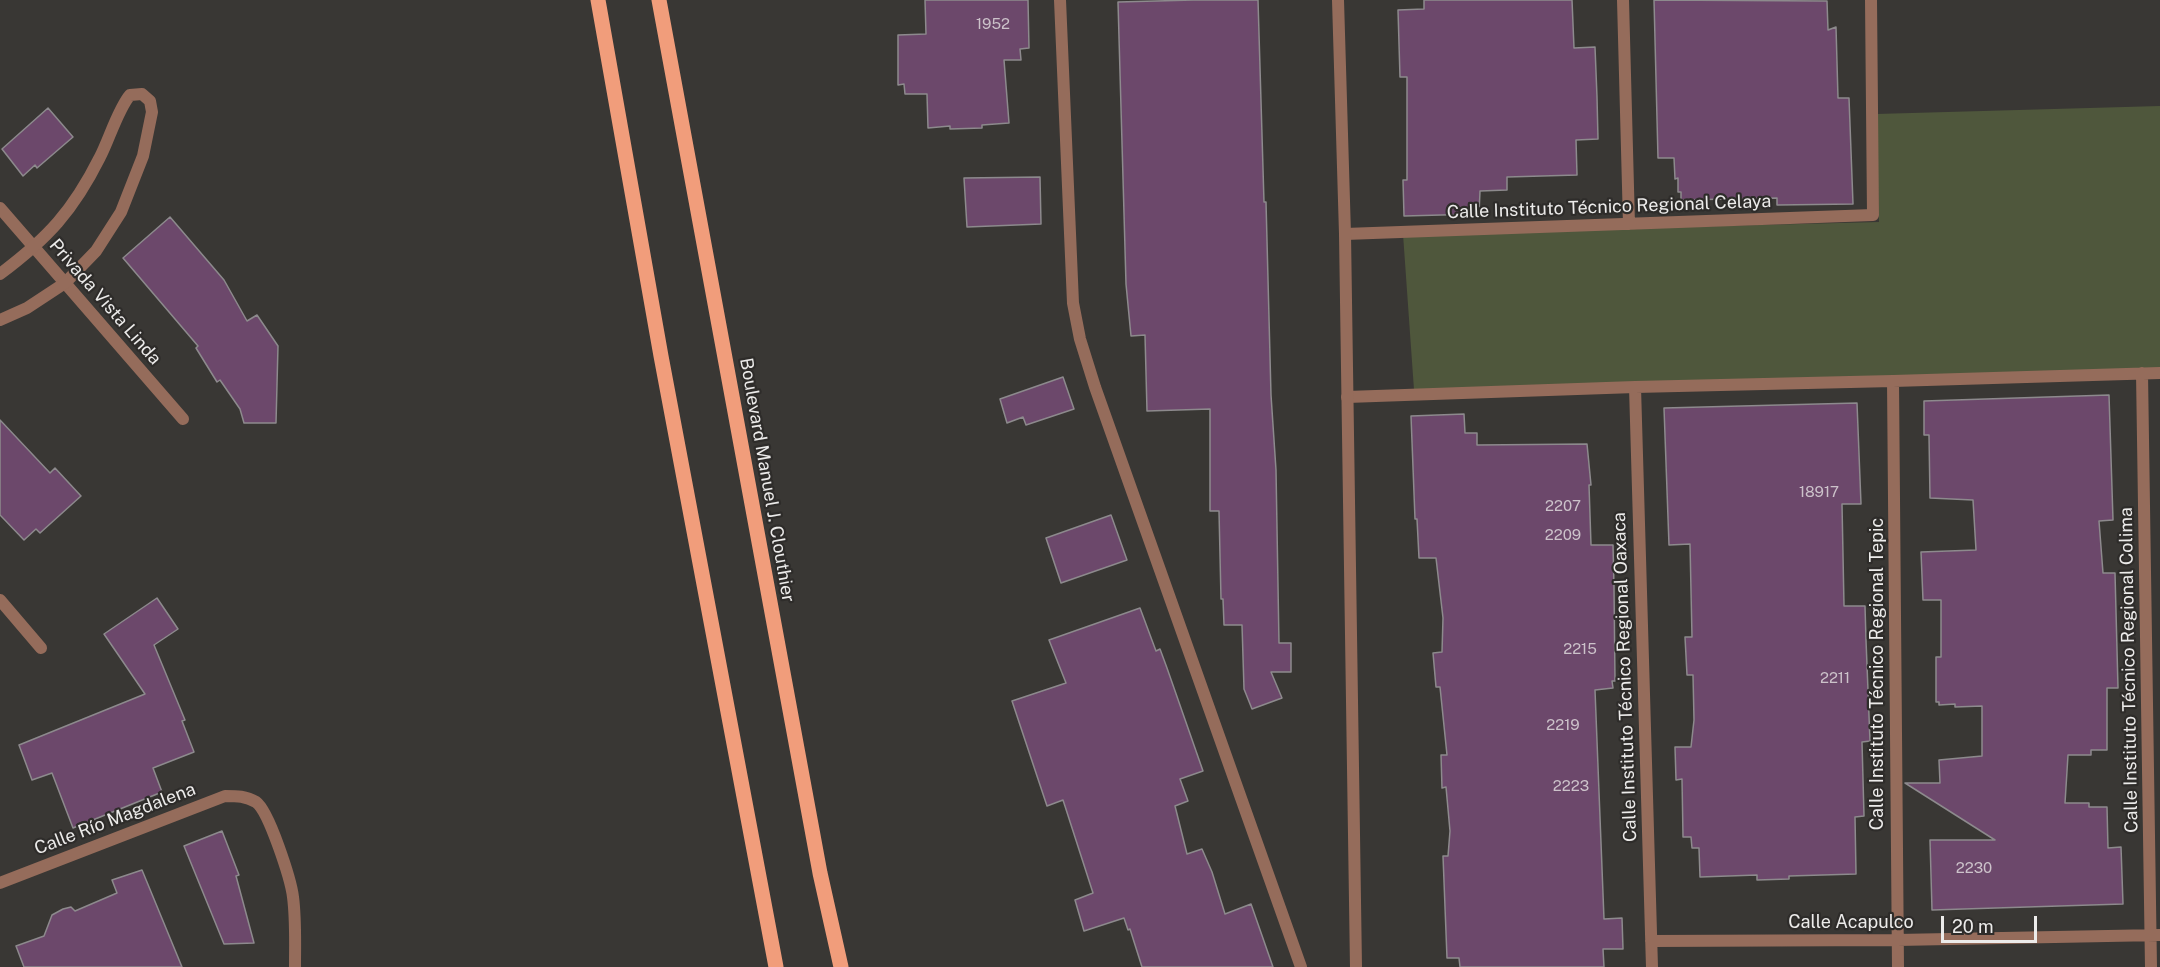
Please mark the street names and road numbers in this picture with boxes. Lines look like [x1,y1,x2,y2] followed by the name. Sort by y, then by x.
[1446,191,1772,223] street label: Calle Instituto Técnico Regional Celaya
[44,235,166,369] street label: Privada Vista Linda
[735,356,799,604] street label: Boulevard Manuel J. Clouthier
[2115,507,2143,833] street label: Calle Instituto Técnico Regional Colima
[1608,512,1642,842] street label: Calle Instituto Técnico Regional Oaxaca
[1866,518,1888,830] street label: Calle Instituto Técnico Regional Tepic
[31,778,199,860] street label: Calle Río Magdalena
[1788,911,1914,933] street label: Calle Acapulco

